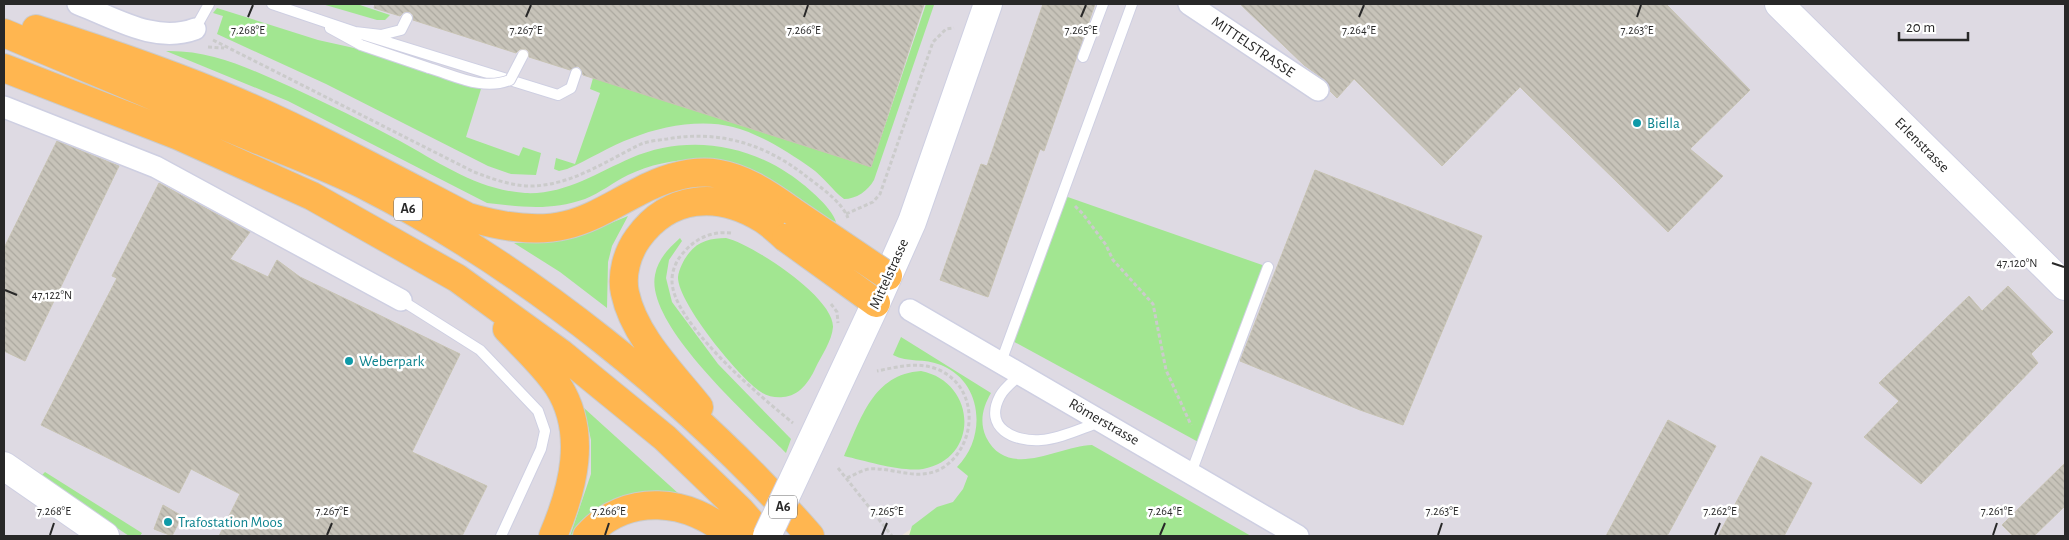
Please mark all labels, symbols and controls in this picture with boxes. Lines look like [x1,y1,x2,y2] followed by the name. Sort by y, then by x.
[1899,10,1968,42] scale bar
[1209,14,1297,80] street label: MITTELSTRASSE
[1906,20,1935,35] text: 20 m
[231,24,265,36] text: 7.268°E
[509,24,543,36] text: 7.267°E
[787,24,821,36] text: 7.266°E
[1064,24,1098,36] text: 7.265°E
[1342,24,1376,36] text: 7.264°E
[1620,24,1654,36] text: 7.263°E
[1892,115,1952,175] street label: Erlenstrasse
[1647,116,1680,131] place label: Biella
[1631,117,1643,129] marker: Biella
[394,198,422,220] road number: A6
[867,236,911,312] street label: Mittelstrasse
[1996,257,2038,269] text: 47.120°N
[32,289,72,301] text: 47.122°N
[359,354,424,369] place label: Weberpark
[343,355,355,367] marker: Weberpark
[1066,396,1142,448] street label: Römerstrasse
[769,496,797,518] road number: A6
[37,505,71,517] text: 7.268°E
[315,505,349,517] text: 7.267°E
[592,505,626,517] text: 7.266°E
[870,505,904,517] text: 7.265°E
[1148,505,1182,517] text: 7.264°E
[1425,505,1459,517] text: 7.263°E
[1703,505,1737,517] text: 7.262°E
[1981,505,2013,517] text: 7.261°E
[178,515,282,530] place label: Trafostation Moos
[162,516,174,528] marker: Trafostation Moos

